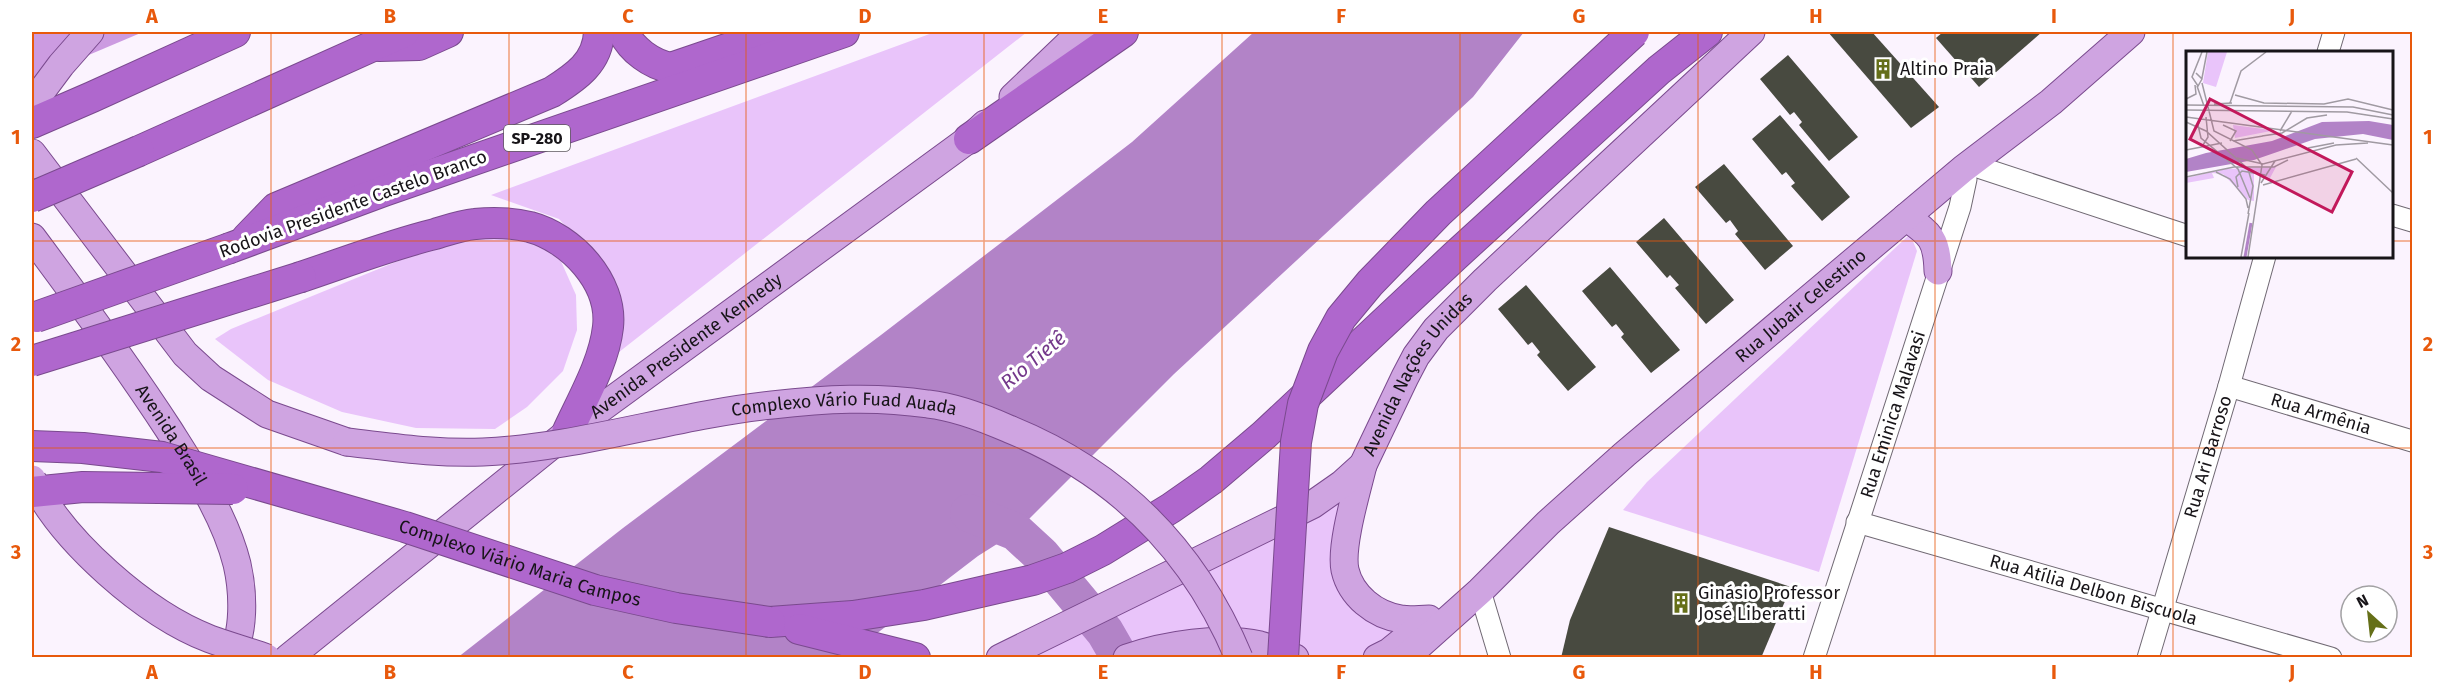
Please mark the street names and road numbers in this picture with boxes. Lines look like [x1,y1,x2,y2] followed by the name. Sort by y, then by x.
[504,125,570,151] road number: SP-280
[216,145,490,263] street label: Rodovia Presidente Castelo Branco
[1731,244,1871,367] street label: Rua Jubair Celestino
[586,268,787,423] street label: Avenida Presidente Kennedy
[1358,288,1477,459] street label: Avenida Nações Unidas
[1855,328,1930,501] street label: Rua Eminica Malavasi
[131,380,212,489] street label: Avenida Brasil
[730,388,959,421] street label: Complexo Vário Fuad Auada
[2268,388,2374,439] street label: Rua Armênia
[2179,393,2237,521] street label: Rua Ari Barroso
[396,515,643,611] street label: Complexo Viário Maria Campos
[1987,550,2200,630] street label: Rua Atília Delbon Biscuola

